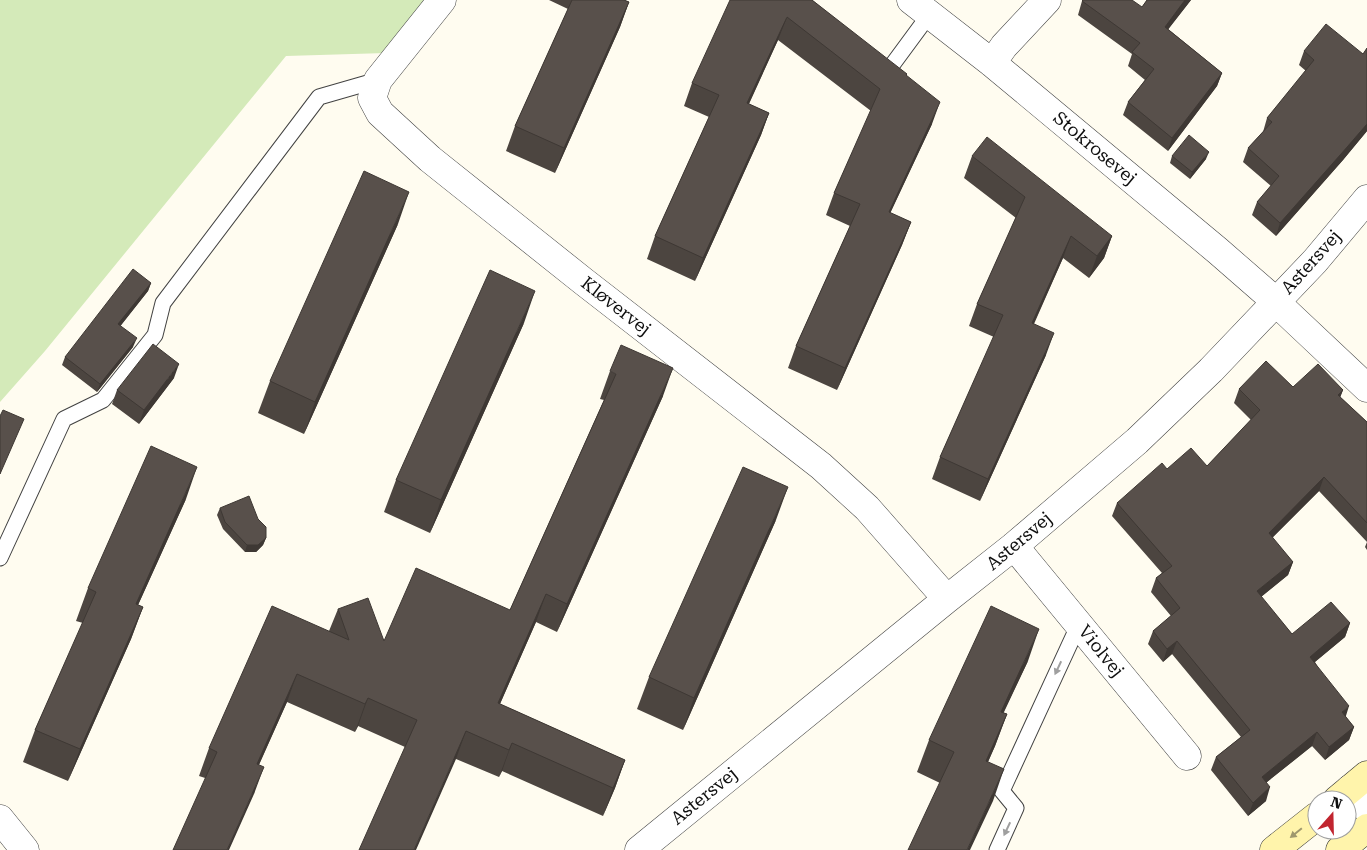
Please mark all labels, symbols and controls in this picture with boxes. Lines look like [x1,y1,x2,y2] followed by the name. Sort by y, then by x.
[1050,107,1141,188] street label: Stokrosevej
[1276,225,1345,298] street label: Astersvej
[577,272,655,339] street label: Kløvervej
[982,507,1056,574] street label: Astersvej
[1074,621,1129,681] street label: Violvej
[1054,661,1062,675] one-way arrow
[666,763,741,829] street label: Astersvej
[1307,790,1357,840] north arrow
[1329,793,1344,812] text: N
[1002,822,1010,836] one-way arrow
[1289,827,1302,838] one-way arrow

